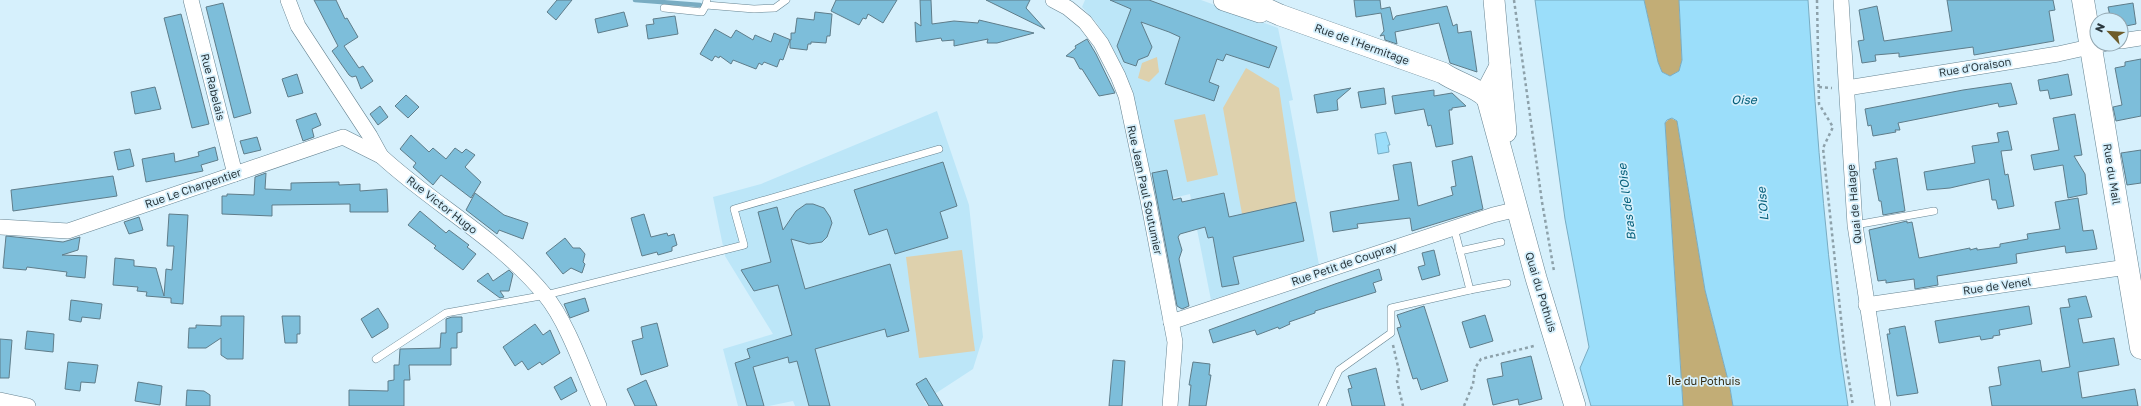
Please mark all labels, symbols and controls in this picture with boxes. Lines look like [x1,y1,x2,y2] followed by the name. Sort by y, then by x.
[2089,12,2129,52] north arrow
[1313,20,1411,67] street label: Rue de l'Hermitage
[2092,21,2107,34] text: N
[199,52,228,122] street label: Rue Rabelais
[1938,54,2012,79] street label: Rue d'Oraison
[1731,92,1758,107] water label: Oise
[1125,124,1166,257] street label: Rue Jean Paul Soutumier
[2101,143,2124,206] street label: Rue du Mail
[1614,162,1639,241] water label: Bras de l'Oise
[1844,164,1863,244] street label: Quai de Halage
[143,165,243,210] street label: Rue Le Charpentier
[405,173,480,236] street label: Rue Victor Hugo
[1753,186,1771,221] water label: L'Oise
[1289,239,1398,288] street label: Rue Petit de Coupray
[1523,250,1560,334] street label: Quai du Pothuis
[1962,274,2032,297] street label: Rue de Venel
[1667,374,1740,387] park label: Île du Pothuis

